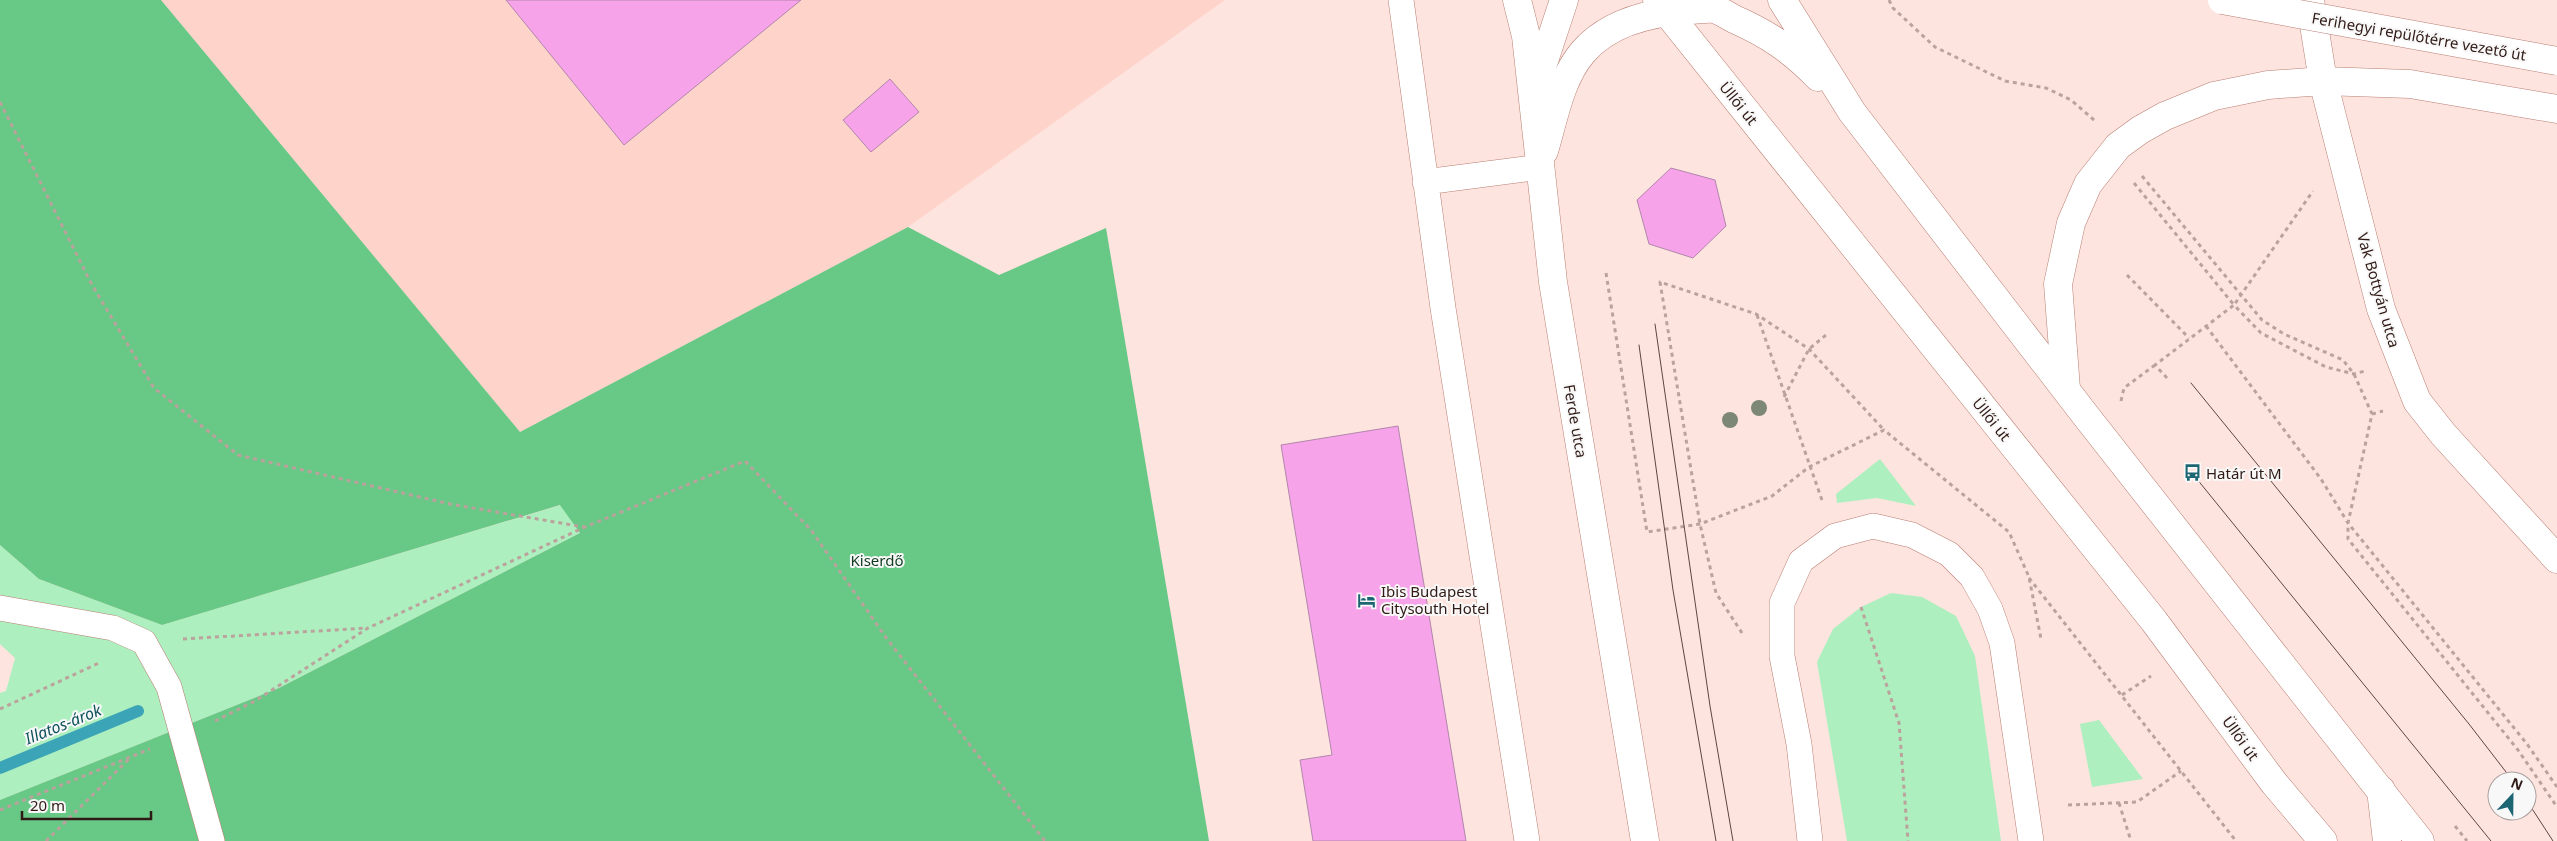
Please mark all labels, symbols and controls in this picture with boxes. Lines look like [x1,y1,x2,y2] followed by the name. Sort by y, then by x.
[2310,7,2528,65] street label: Ferihegyi repülőtérre vezető út
[1715,77,1763,129] street label: Üllői út
[2353,230,2405,350] street label: Vak Bottyán utca
[1560,383,1592,459] street label: Ferde utca
[1968,393,2016,445] street label: Üllői út
[2182,463,2202,483] bus stop icon: Határ út M
[2206,463,2282,483] place label: Határ út M
[851,550,904,570] park label: Kiserdő
[1381,581,1489,618] place label: Ibis Budapest Citysouth Hotel
[1357,590,1377,610] hotel icon: Ibis Budapest Citysouth Hotel
[20,698,106,750] water label: Illatos-árok
[2218,712,2264,765] street label: Üllői út
[2487,771,2537,821] north arrow
[2508,773,2526,794] text: N
[22,788,151,820] scale bar
[30,795,65,815] text: 20 m

